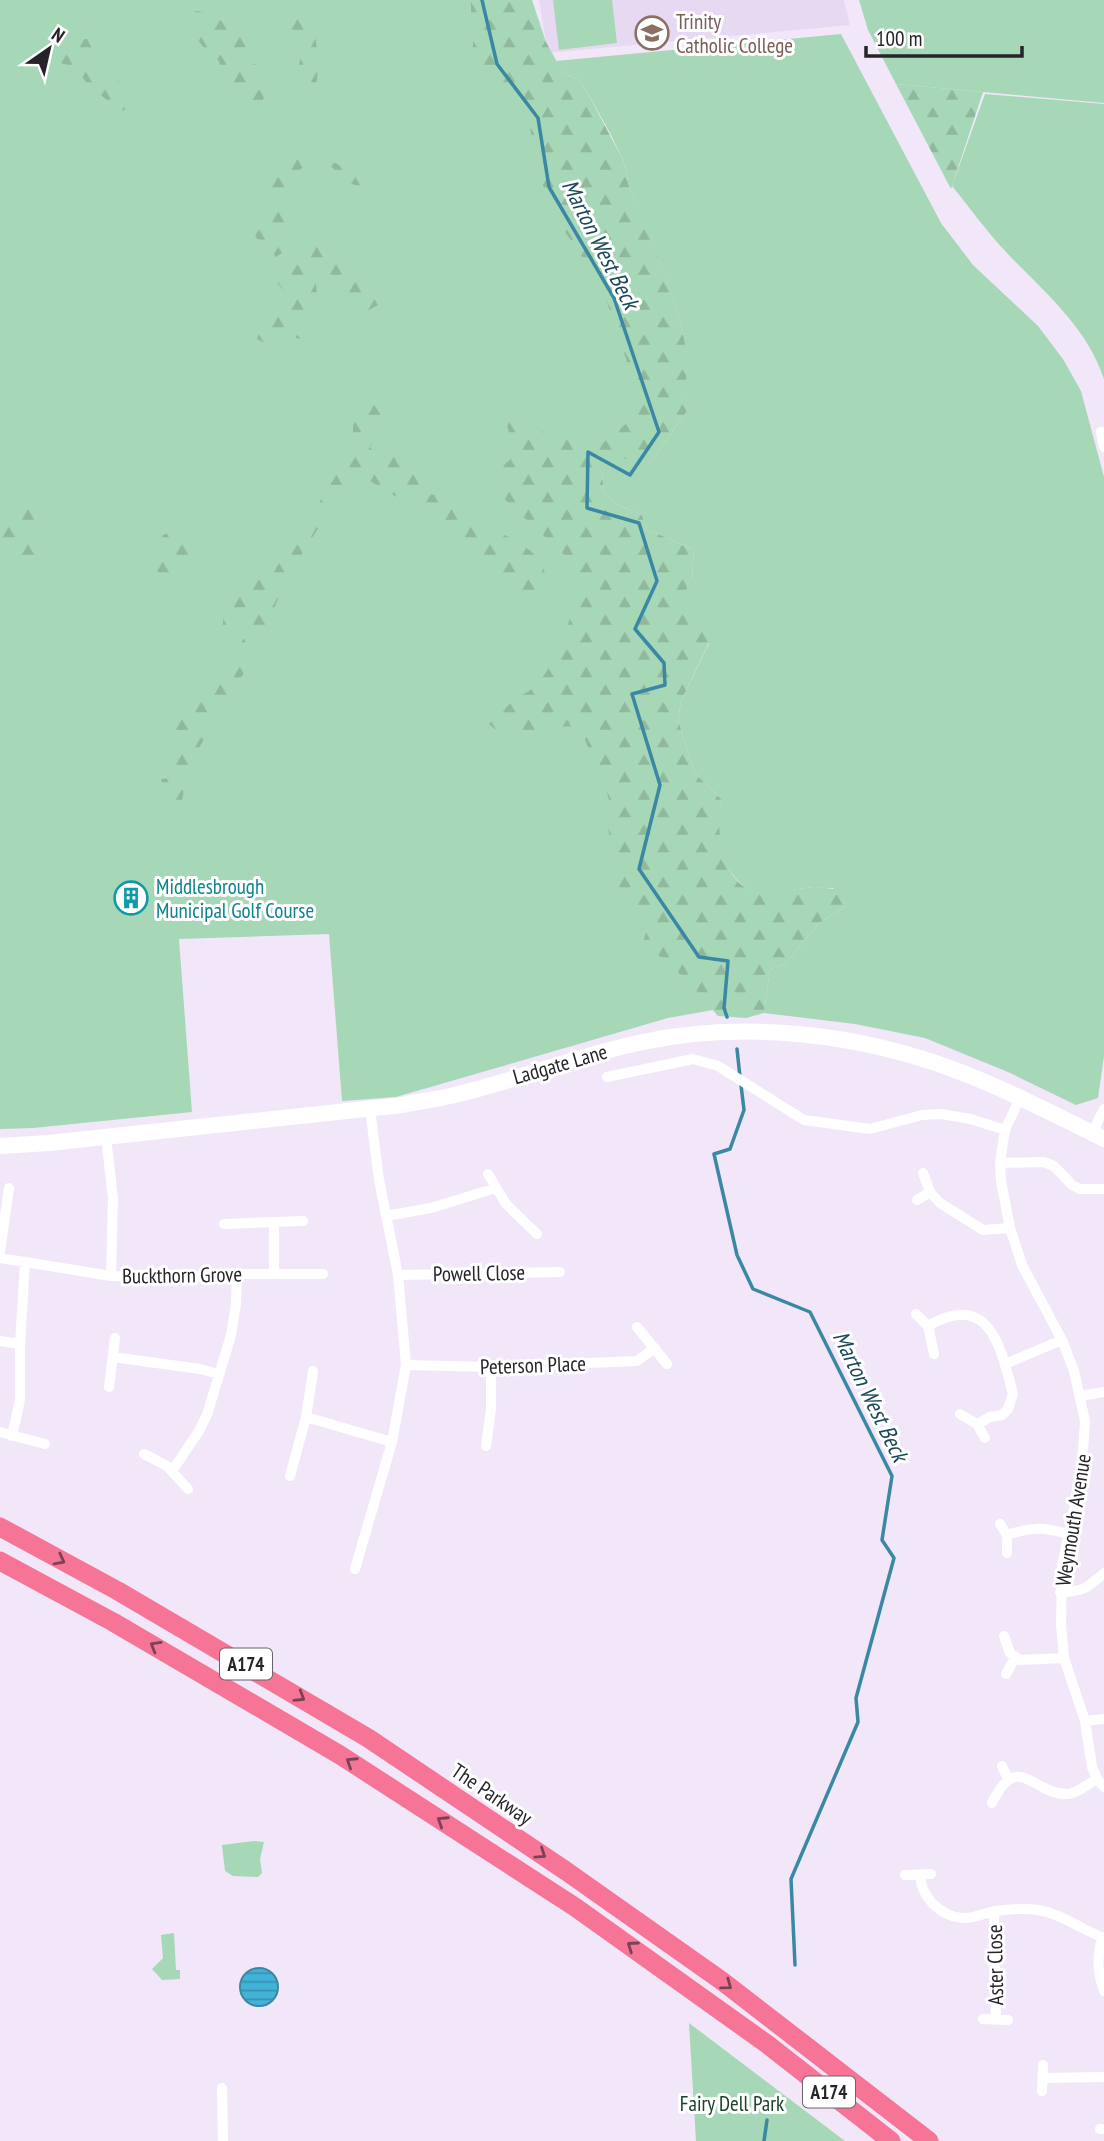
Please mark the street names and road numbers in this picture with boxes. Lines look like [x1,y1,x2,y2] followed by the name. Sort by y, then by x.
[510,1038,610,1090] street label: Ladgate Lane
[433,1259,525,1287] street label: Powell Close
[122,1260,242,1290] street label: Buckthorn Grove
[480,1350,586,1380] street label: Peterson Place
[1049,1452,1097,1588] street label: Weymouth Avenue
[220,1648,272,1680] road number: A174
[446,1757,538,1831] street label: The Parkway
[981,1924,1009,2006] street label: Aster Close
[803,2076,855,2108] road number: A174

